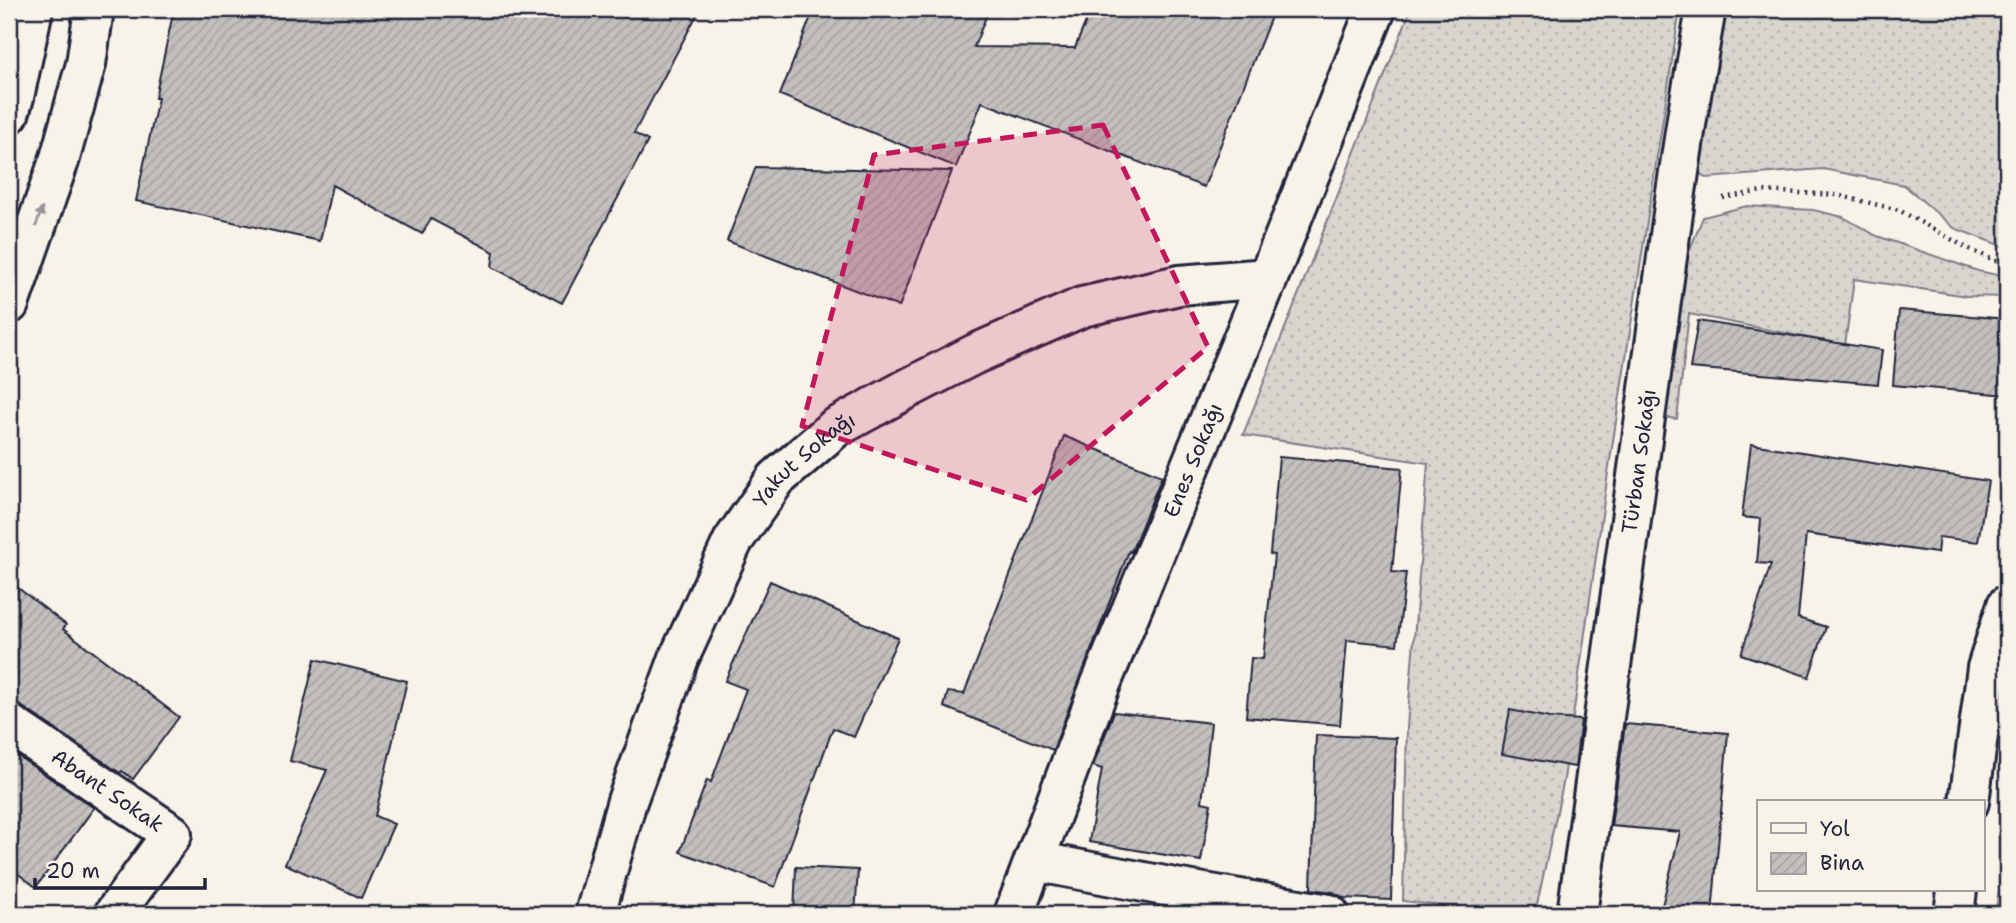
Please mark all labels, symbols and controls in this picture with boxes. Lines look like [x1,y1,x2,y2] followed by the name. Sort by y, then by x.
[34,206,45,227] one-way arrow
[1615,387,1663,535] street label: Türban Sokağı
[1157,399,1229,522] street label: Enes Sokağı
[747,406,860,512] street label: Yakut Sokağı
[46,743,169,839] street label: Abant Sokak
[1757,800,1984,892] legend
[1820,815,1850,843] text: Yol
[35,846,205,890] scale bar
[1820,849,1864,877] text: Bina
[46,857,100,885] text: 20 m

